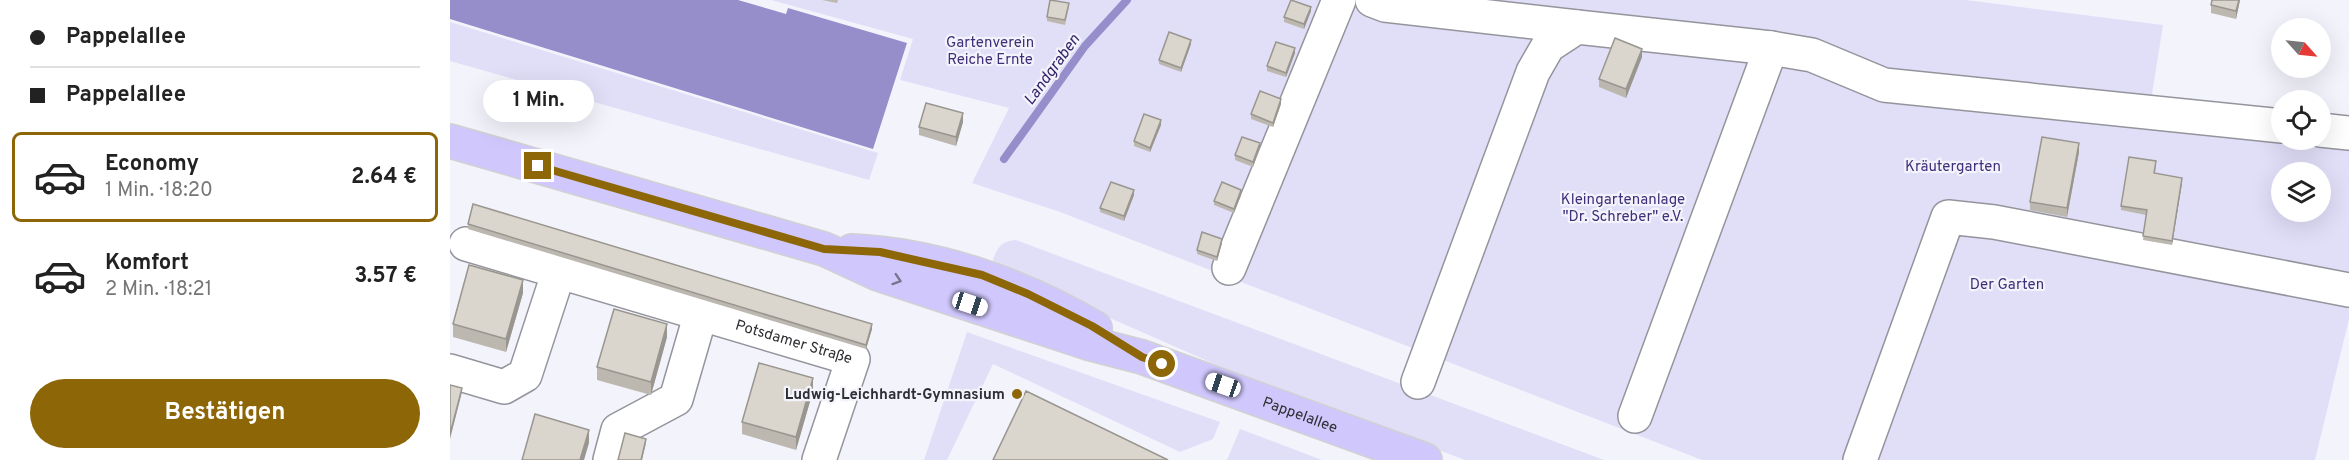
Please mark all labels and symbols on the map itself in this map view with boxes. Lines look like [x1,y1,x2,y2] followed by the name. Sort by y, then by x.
[2271,18,2331,78] north arrow
[1020,31,1085,110] water label: Landgraben
[946,34,1034,70] park label: Gartenverein Reiche Ernte
[482,79,594,121] callout: 1 Min.
[524,152,551,179] route end
[1905,158,2001,177] park label: Kräutergarten
[1561,191,1685,227] park label: Kleingartenanlage "Dr. Schreber" e.V.
[891,273,902,285] one-way arrow
[1970,276,2044,295] park label: Der Garten
[950,290,990,318] car
[733,317,854,369] street label: Potsdamer Straße
[1148,350,1175,377] route start
[1203,371,1243,399] car
[785,386,1005,405] place label: Ludwig-Leichhardt-Gymnasium
[1010,387,1024,401] marker: Ludwig-Leichhardt-Gymnasium
[1260,394,1340,438] street label: Pappelallee

